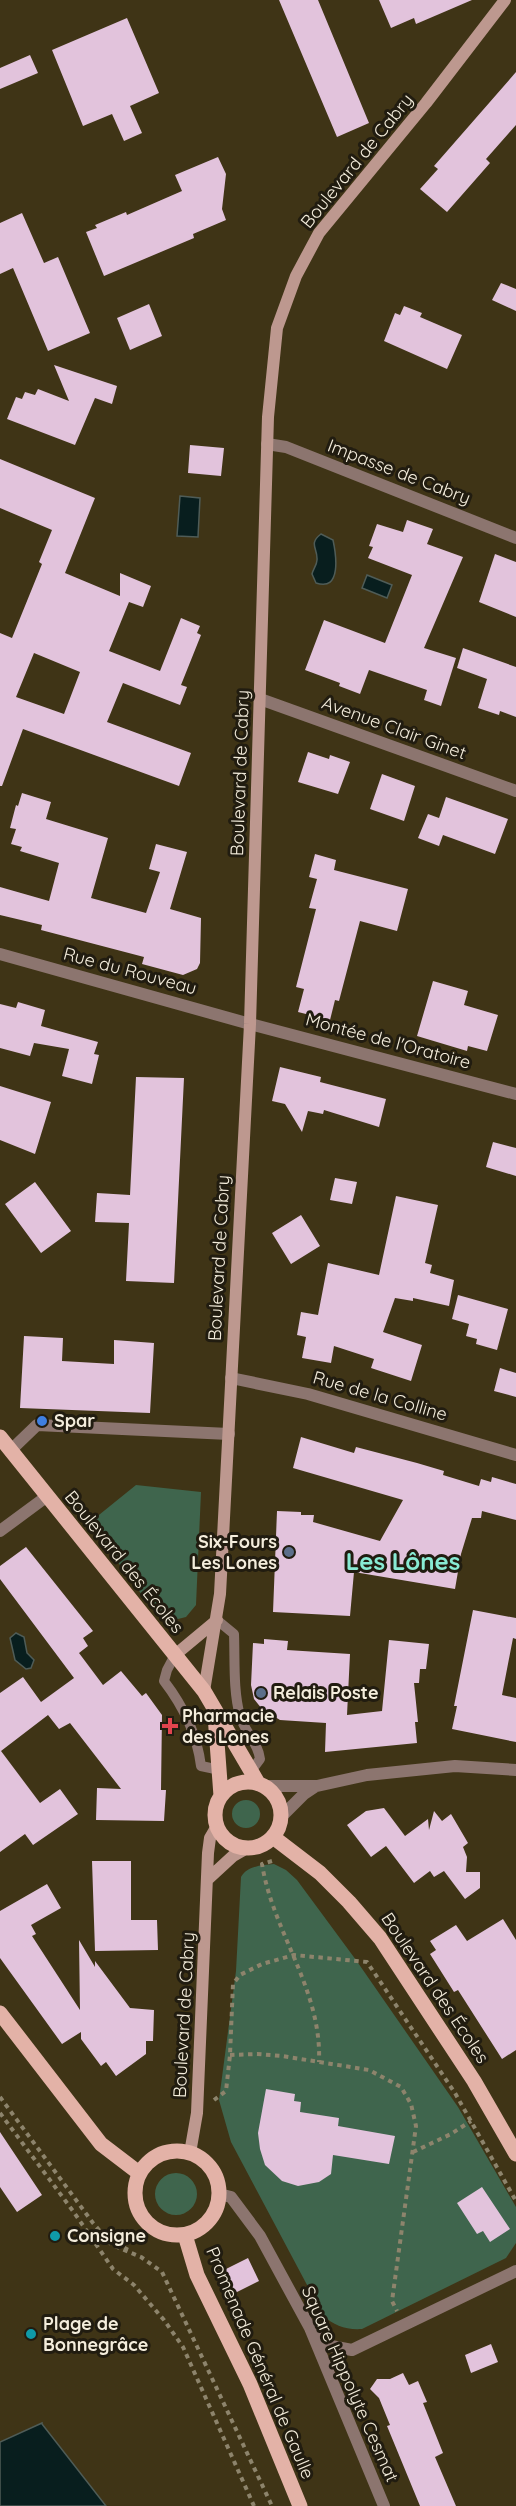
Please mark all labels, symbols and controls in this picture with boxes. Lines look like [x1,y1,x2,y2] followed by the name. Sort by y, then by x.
[295,89,418,233] street label: Boulevard de Cabry
[324,434,474,509] street label: Impasse de Cabry
[225,689,254,856] street label: Boulevard de Cabry
[319,691,470,764] street label: Avenue Clair Ginet
[61,942,199,999] street label: Rue du Rouveau
[303,1007,473,1074] street label: Montée de l'Oratoire
[203,1174,234,1342] street label: Boulevard de Cabry
[310,1365,450,1426] street label: Rue de la Colline
[54,1409,95,1432] place label: Spar
[35,1414,49,1428] marker: Spar
[60,1486,189,1638] street label: Boulevard des Écoles
[191,1530,277,1574] place label: Six-Fours Les Lones
[282,1545,296,1559] marker: Six-Fours Les Lones
[346,1546,460,1576] district label: Les Lônes
[273,1681,379,1704] place label: Relais Poste
[254,1686,268,1700] marker: Relais Poste
[182,1704,275,1748] place label: Pharmacie des Lones
[163,1719,177,1733] marker: Pharmacie des Lones
[376,1908,494,2068] street label: Boulevard des Écoles
[168,1931,199,2099] street label: Boulevard de Cabry
[67,2224,146,2247] place label: Consigne
[48,2229,62,2243] marker: Consigne
[201,2243,320,2482] street label: Promenade Général de Gaulle
[297,2282,404,2485] street label: Square Hippolyte Cesmat
[43,2312,148,2356] place label: Plage de Bonnegrâce
[24,2327,38,2341] marker: Plage de Bonnegrâce

